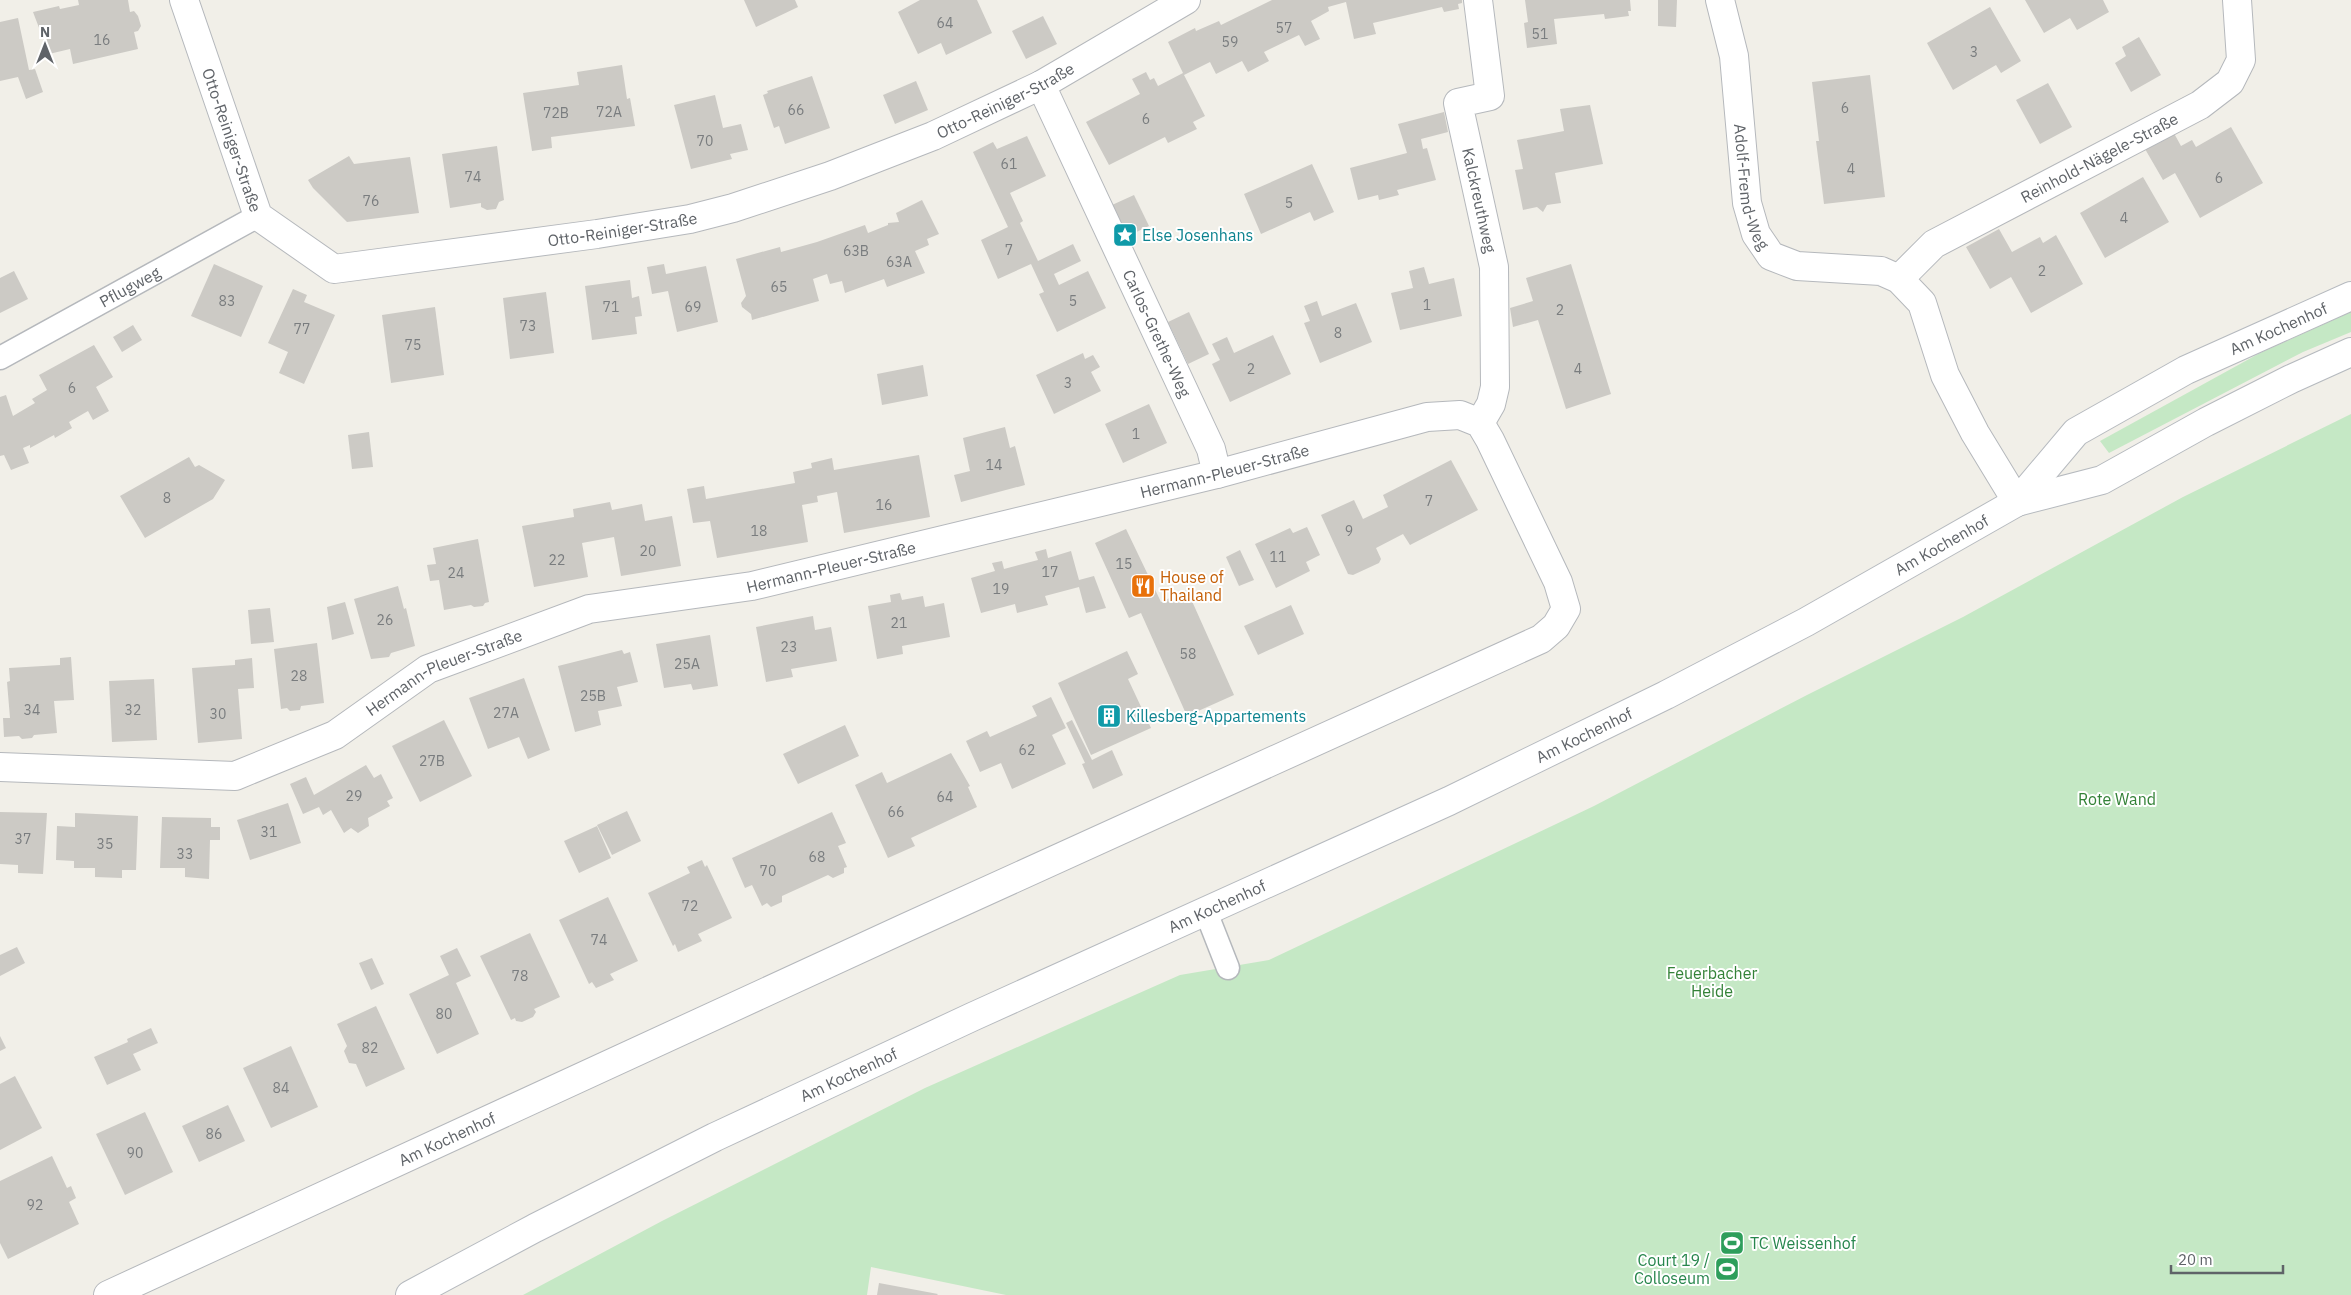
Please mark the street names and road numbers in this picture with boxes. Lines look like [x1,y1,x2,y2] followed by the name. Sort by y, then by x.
[933,58,1078,143] street label: Otto-Reiniger-Straße
[198,65,266,215] street label: Otto-Reiniger-Straße
[2017,108,2182,207] street label: Reinhold-Nägele-Straße
[1730,123,1774,254] street label: Adolf-Fremd-Weg
[1458,146,1501,255] street label: Kalckreuthweg
[546,208,699,250] street label: Otto-Reiniger-Straße
[96,262,164,311] street label: Pflugweg
[1119,266,1196,401] street label: Carlos-Grethe-Weg
[2226,298,2330,359] street label: Am Kochenhof
[1138,439,1311,502] street label: Hermann-Pleuer-Straße
[1891,510,1992,580] street label: Am Kochenhof
[744,537,918,597] street label: Hermann-Pleuer-Straße
[362,625,525,720] street label: Hermann-Pleuer-Straße
[1532,703,1636,767] street label: Am Kochenhof
[1165,875,1269,937] street label: Am Kochenhof
[797,1043,900,1106] street label: Am Kochenhof
[395,1108,499,1170] street label: Am Kochenhof

